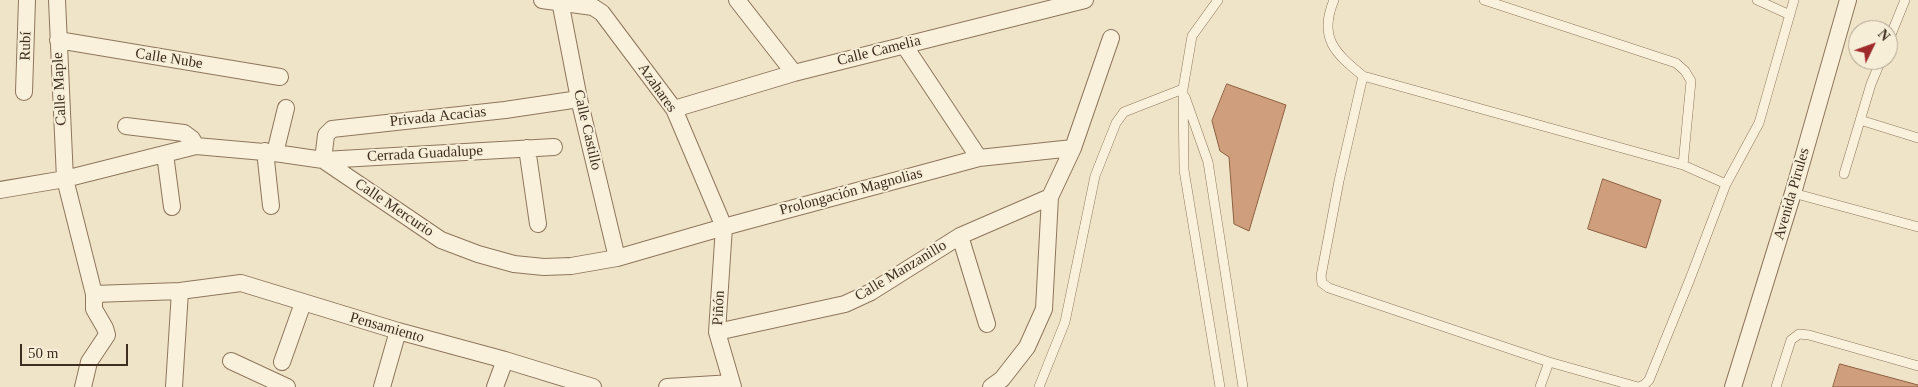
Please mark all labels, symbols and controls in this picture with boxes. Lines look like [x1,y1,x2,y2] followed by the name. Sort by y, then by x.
[1848,20,1898,70] north arrow
[1875,27,1893,44] text: N
[16,31,36,61] street label: Rubí
[835,32,923,70] street label: Calle Camelia
[134,45,204,73] street label: Calle Nube
[49,52,71,126] street label: Calle Maple
[634,60,680,116] street label: Azahares
[569,88,605,172] street label: Calle Castillo
[389,103,487,131] street label: Privada Acacias
[367,142,483,166] street label: Cerrada Guadalupe
[1770,146,1814,242] street label: Avenida Pirules
[778,164,924,220] street label: Prolongación Magnolias
[351,175,437,241] street label: Calle Mercurio
[852,237,950,305] street label: Calle Manzanillo
[709,290,729,326] street label: Piñón
[348,309,426,347] street label: Pensamiento
[22,334,130,366] scale bar
[28,345,58,361] text: 50 m

